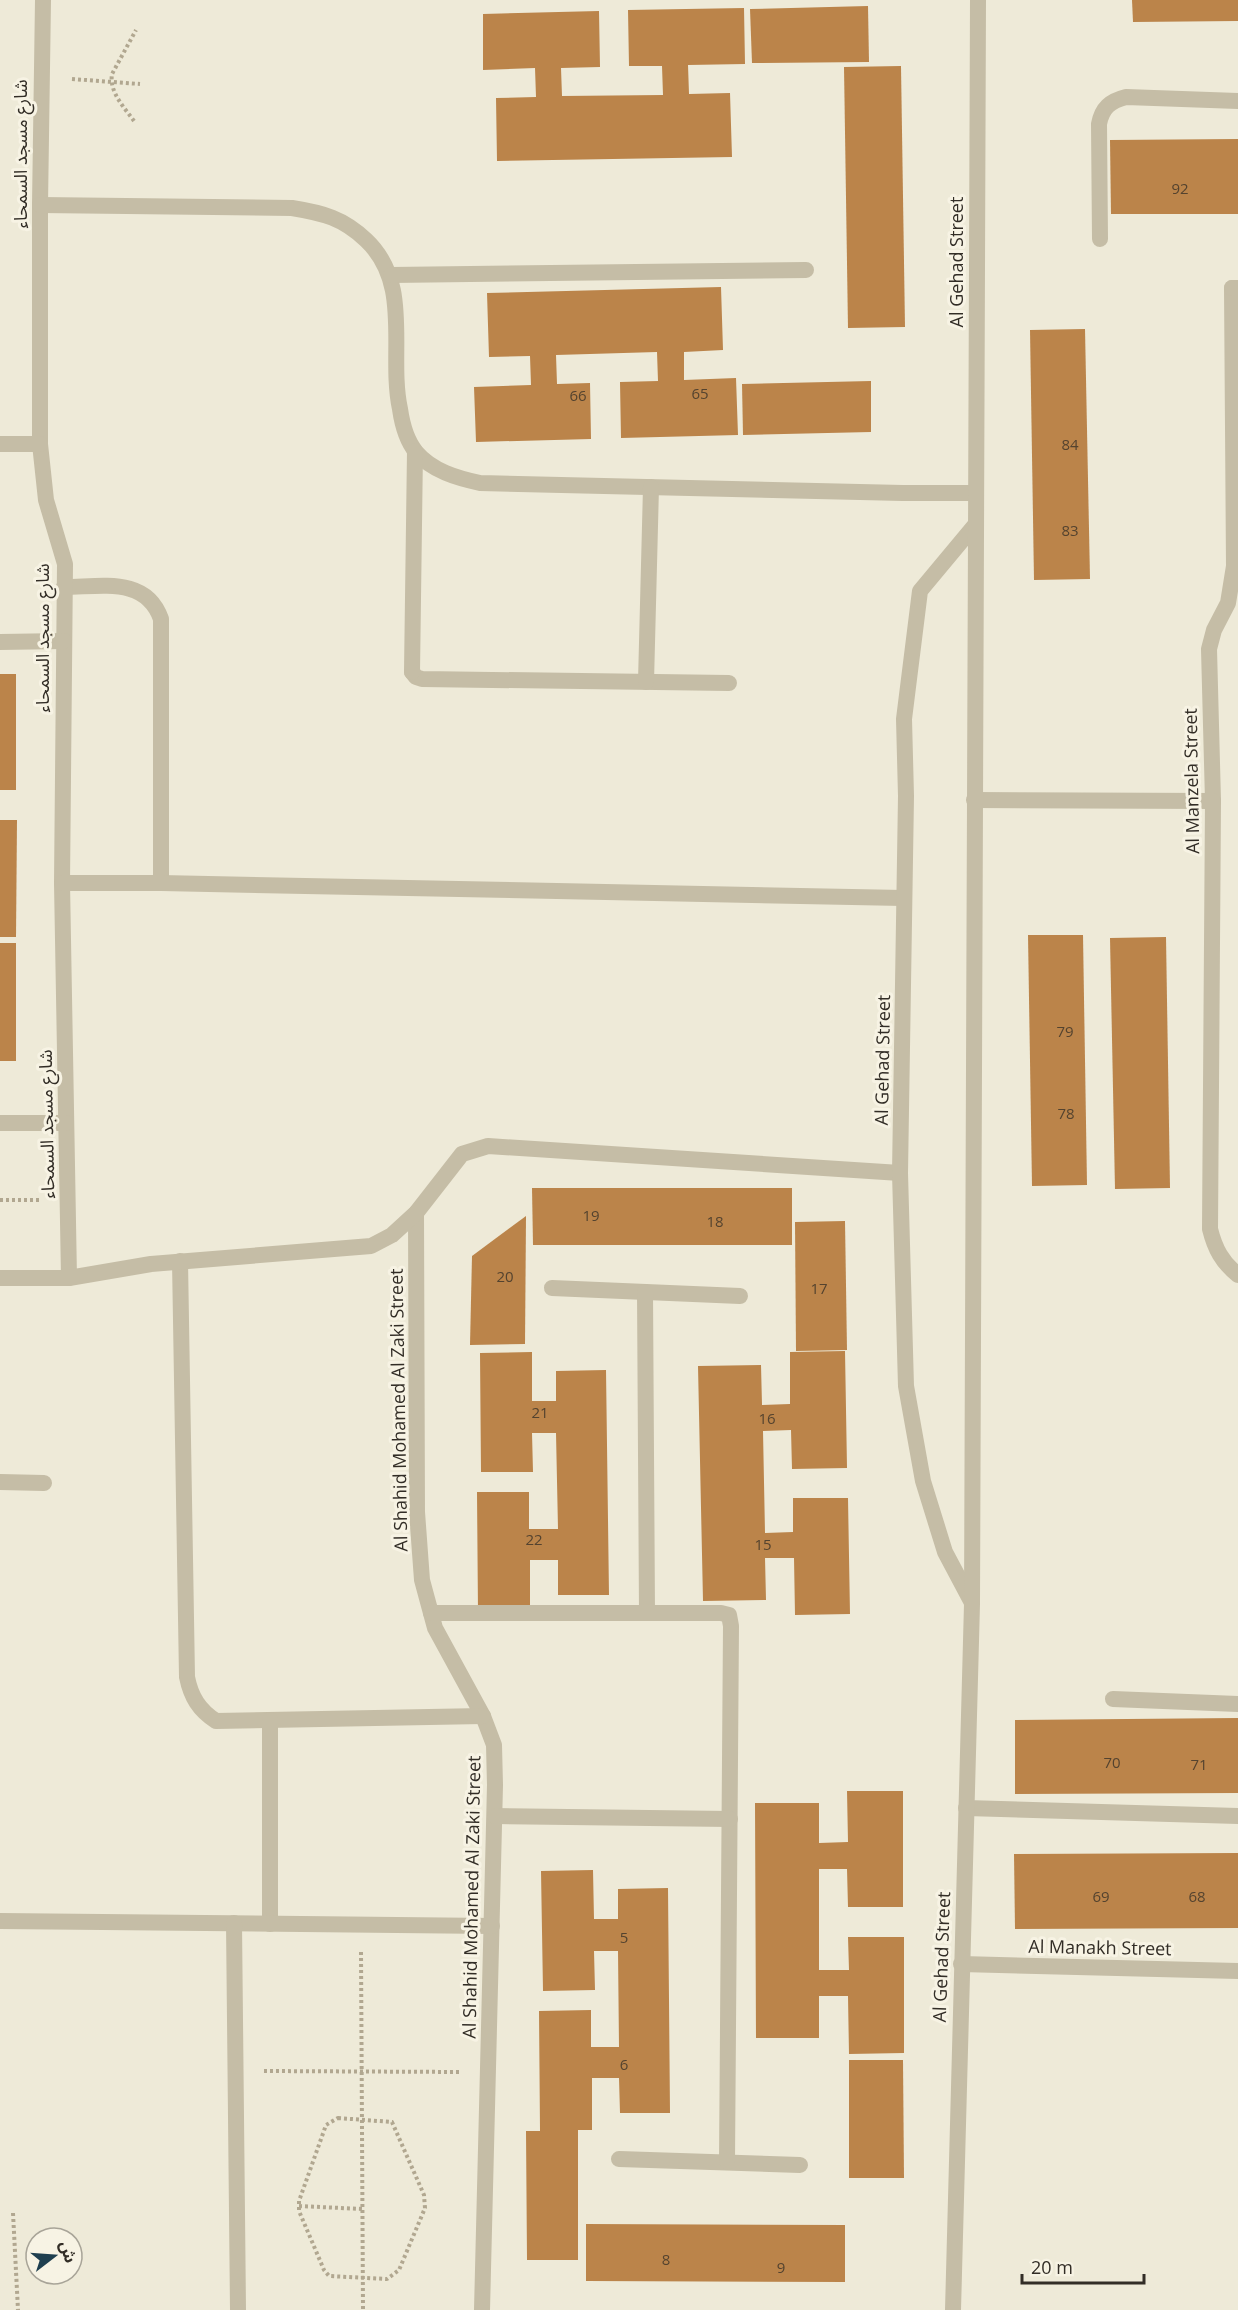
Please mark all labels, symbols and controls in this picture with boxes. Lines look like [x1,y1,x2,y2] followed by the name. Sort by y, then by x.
[8,80,35,229] street label: شارع مسجد السمحاء
[1171,178,1189,198] house number: 92
[944,197,968,327] street label: Al Gehad Street
[691,383,709,403] house number: 65
[569,385,587,405] house number: 66
[1061,434,1079,454] house number: 84
[1061,520,1079,540] house number: 83
[30,564,57,713] street label: شارع مسجد السمحاء
[1178,708,1204,854] street label: Al Manzela Street
[869,994,895,1126] street label: Al Gehad Street
[1056,1021,1074,1041] house number: 79
[33,1049,62,1199] street label: شارع مسجد السمحاء
[1057,1103,1075,1123] house number: 78
[582,1205,600,1225] house number: 19
[706,1211,724,1231] house number: 18
[496,1266,514,1286] house number: 20
[384,1268,412,1552] street label: Al Shahid Mohamed Al Zaki Street
[810,1278,828,1298] house number: 17
[531,1402,549,1422] house number: 21
[758,1408,776,1428] house number: 16
[525,1529,543,1549] house number: 22
[754,1534,772,1554] house number: 15
[1103,1752,1121,1772] house number: 70
[1190,1754,1208,1774] house number: 71
[457,1755,485,2039] street label: Al Shahid Mohamed Al Zaki Street
[1092,1886,1110,1906] house number: 69
[1188,1886,1206,1906] house number: 68
[927,1891,955,2023] street label: Al Gehad Street
[620,1927,628,1947] house number: 5
[1028,1934,1172,1960] street label: Al Manakh Street
[620,2054,628,2074] house number: 6
[24,2226,84,2286] north arrow
[55,2238,82,2265] text: ش
[1022,2247,1144,2285] scale bar
[662,2249,670,2269] house number: 8
[1031,2255,1073,2279] text: 20 m
[777,2257,785,2277] house number: 9

